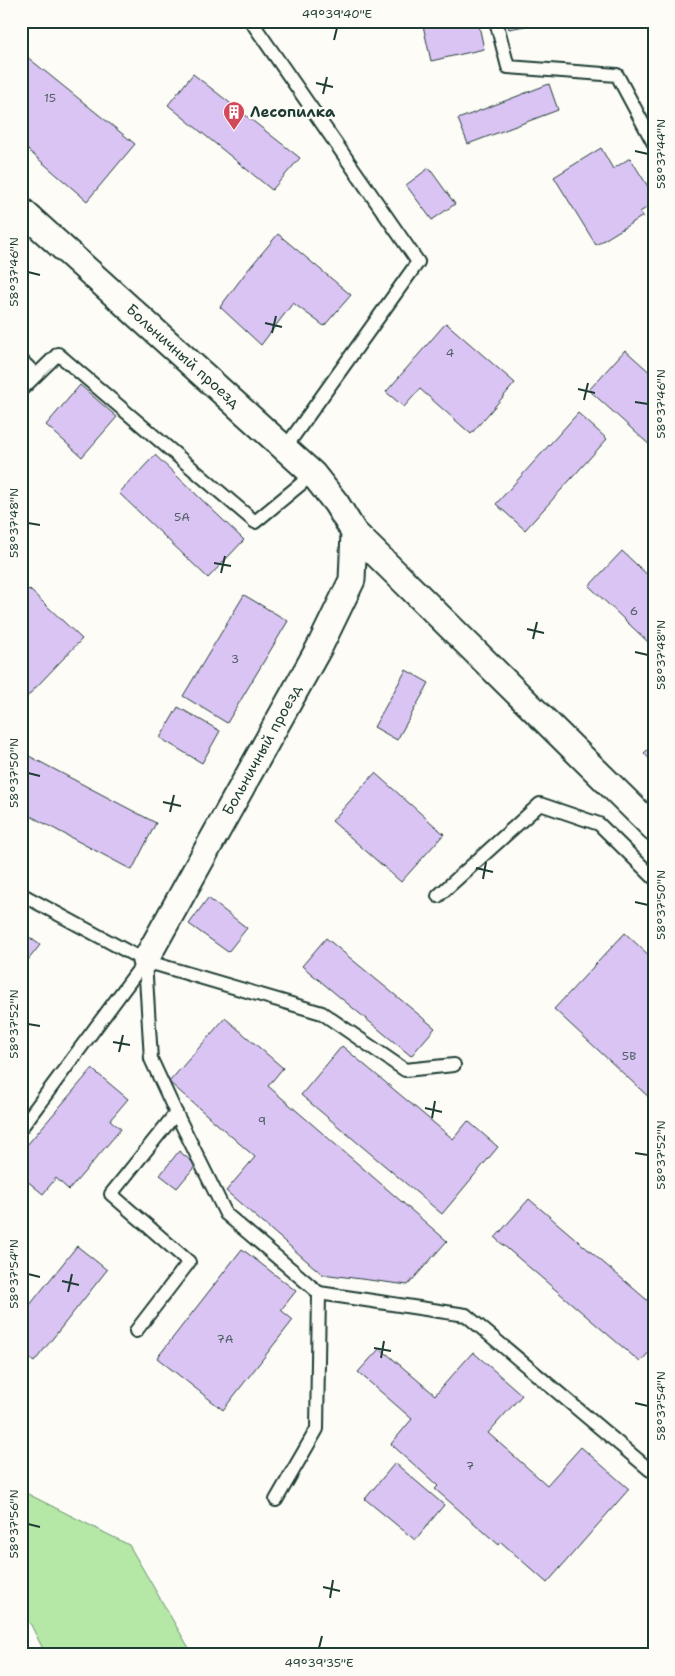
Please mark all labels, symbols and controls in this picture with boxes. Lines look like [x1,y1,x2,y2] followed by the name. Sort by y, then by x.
[302,6,372,22] text: 49°39'40"E
[44,90,56,106] house number: 15
[222,100,246,131] building icon: Лесопилка
[250,102,336,122] place label: Лесопилка
[653,119,669,189] text: 58°37'44"N
[6,237,22,307] text: 58°37'46"N
[122,299,245,413] street label: Больничный проезд
[446,345,454,361] house number: 4
[653,369,669,439] text: 58°37'46"N
[6,488,22,558] text: 58°37'48"N
[174,509,190,525] house number: 5А
[630,603,638,619] house number: 6
[653,620,669,690] text: 58°37'48"N
[231,651,239,667] house number: 3
[218,681,307,819] street label: Больничный проезд
[6,738,22,808] text: 58°37'50"N
[653,870,669,940] text: 58°37'50"N
[6,989,22,1059] text: 58°37'52"N
[622,1048,636,1064] house number: 5В
[258,1113,266,1129] house number: 9
[653,1120,669,1190] text: 58°37'52"N
[6,1239,22,1309] text: 58°37'54"N
[216,1331,234,1347] house number: 7А
[653,1371,669,1441] text: 58°37'54"N
[466,1458,474,1474] house number: 7
[6,1489,22,1559] text: 58°37'56"N
[285,1655,353,1671] text: 49°39'35"E

